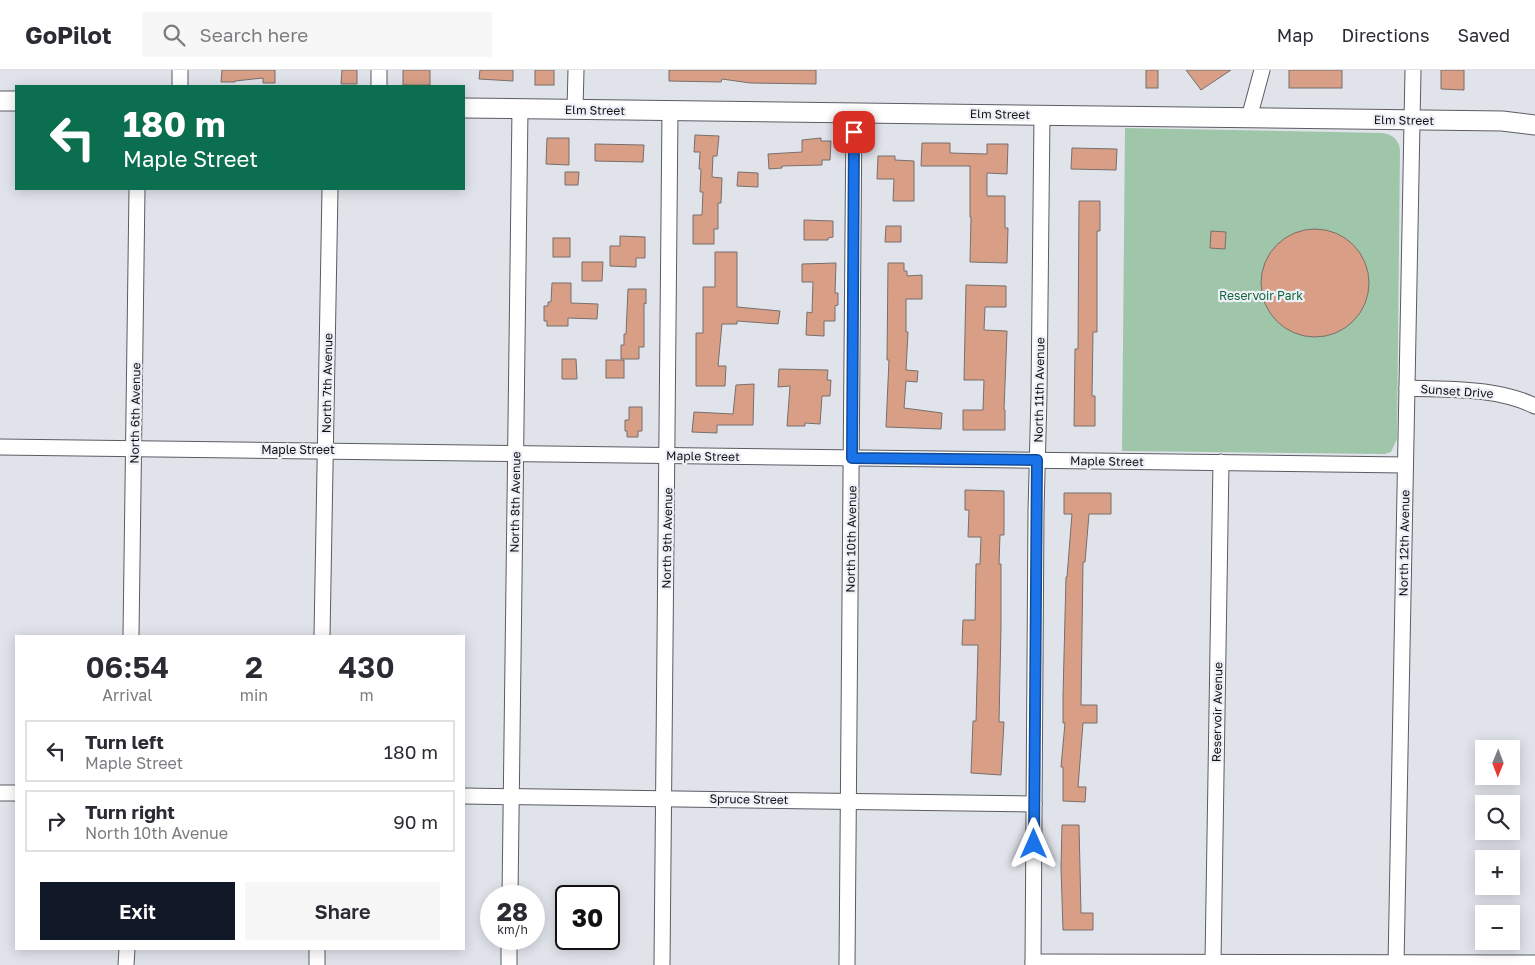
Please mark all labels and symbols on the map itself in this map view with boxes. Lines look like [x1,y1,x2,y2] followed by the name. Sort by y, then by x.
[565,102,625,118] street label: Elm Street
[970,106,1030,122] street label: Elm Street
[833,111,875,153] pin
[1374,112,1434,128] street label: Elm Street
[1219,288,1303,303] park label: Reservoir Park
[319,333,335,433] street label: North 7th Avenue
[1031,337,1047,443] street label: North 11th Avenue
[127,362,143,464] street label: North 6th Avenue
[1420,381,1494,401] street label: Sunset Drive
[261,442,335,457] street label: Maple Street
[666,448,740,464] street label: Maple Street
[507,451,523,553] street label: North 8th Avenue
[1070,453,1144,469] street label: Maple Street
[843,485,859,593] street label: North 10th Avenue
[659,487,675,589] street label: North 9th Avenue
[1396,489,1412,596] street label: North 12th Avenue
[1209,662,1225,762] street label: Reservoir Avenue
[1475,740,1520,785] north arrow
[709,791,789,807] street label: Spruce Street
[1007,817,1059,869] position arrow
[555,885,620,950] speed limit sign: 30

